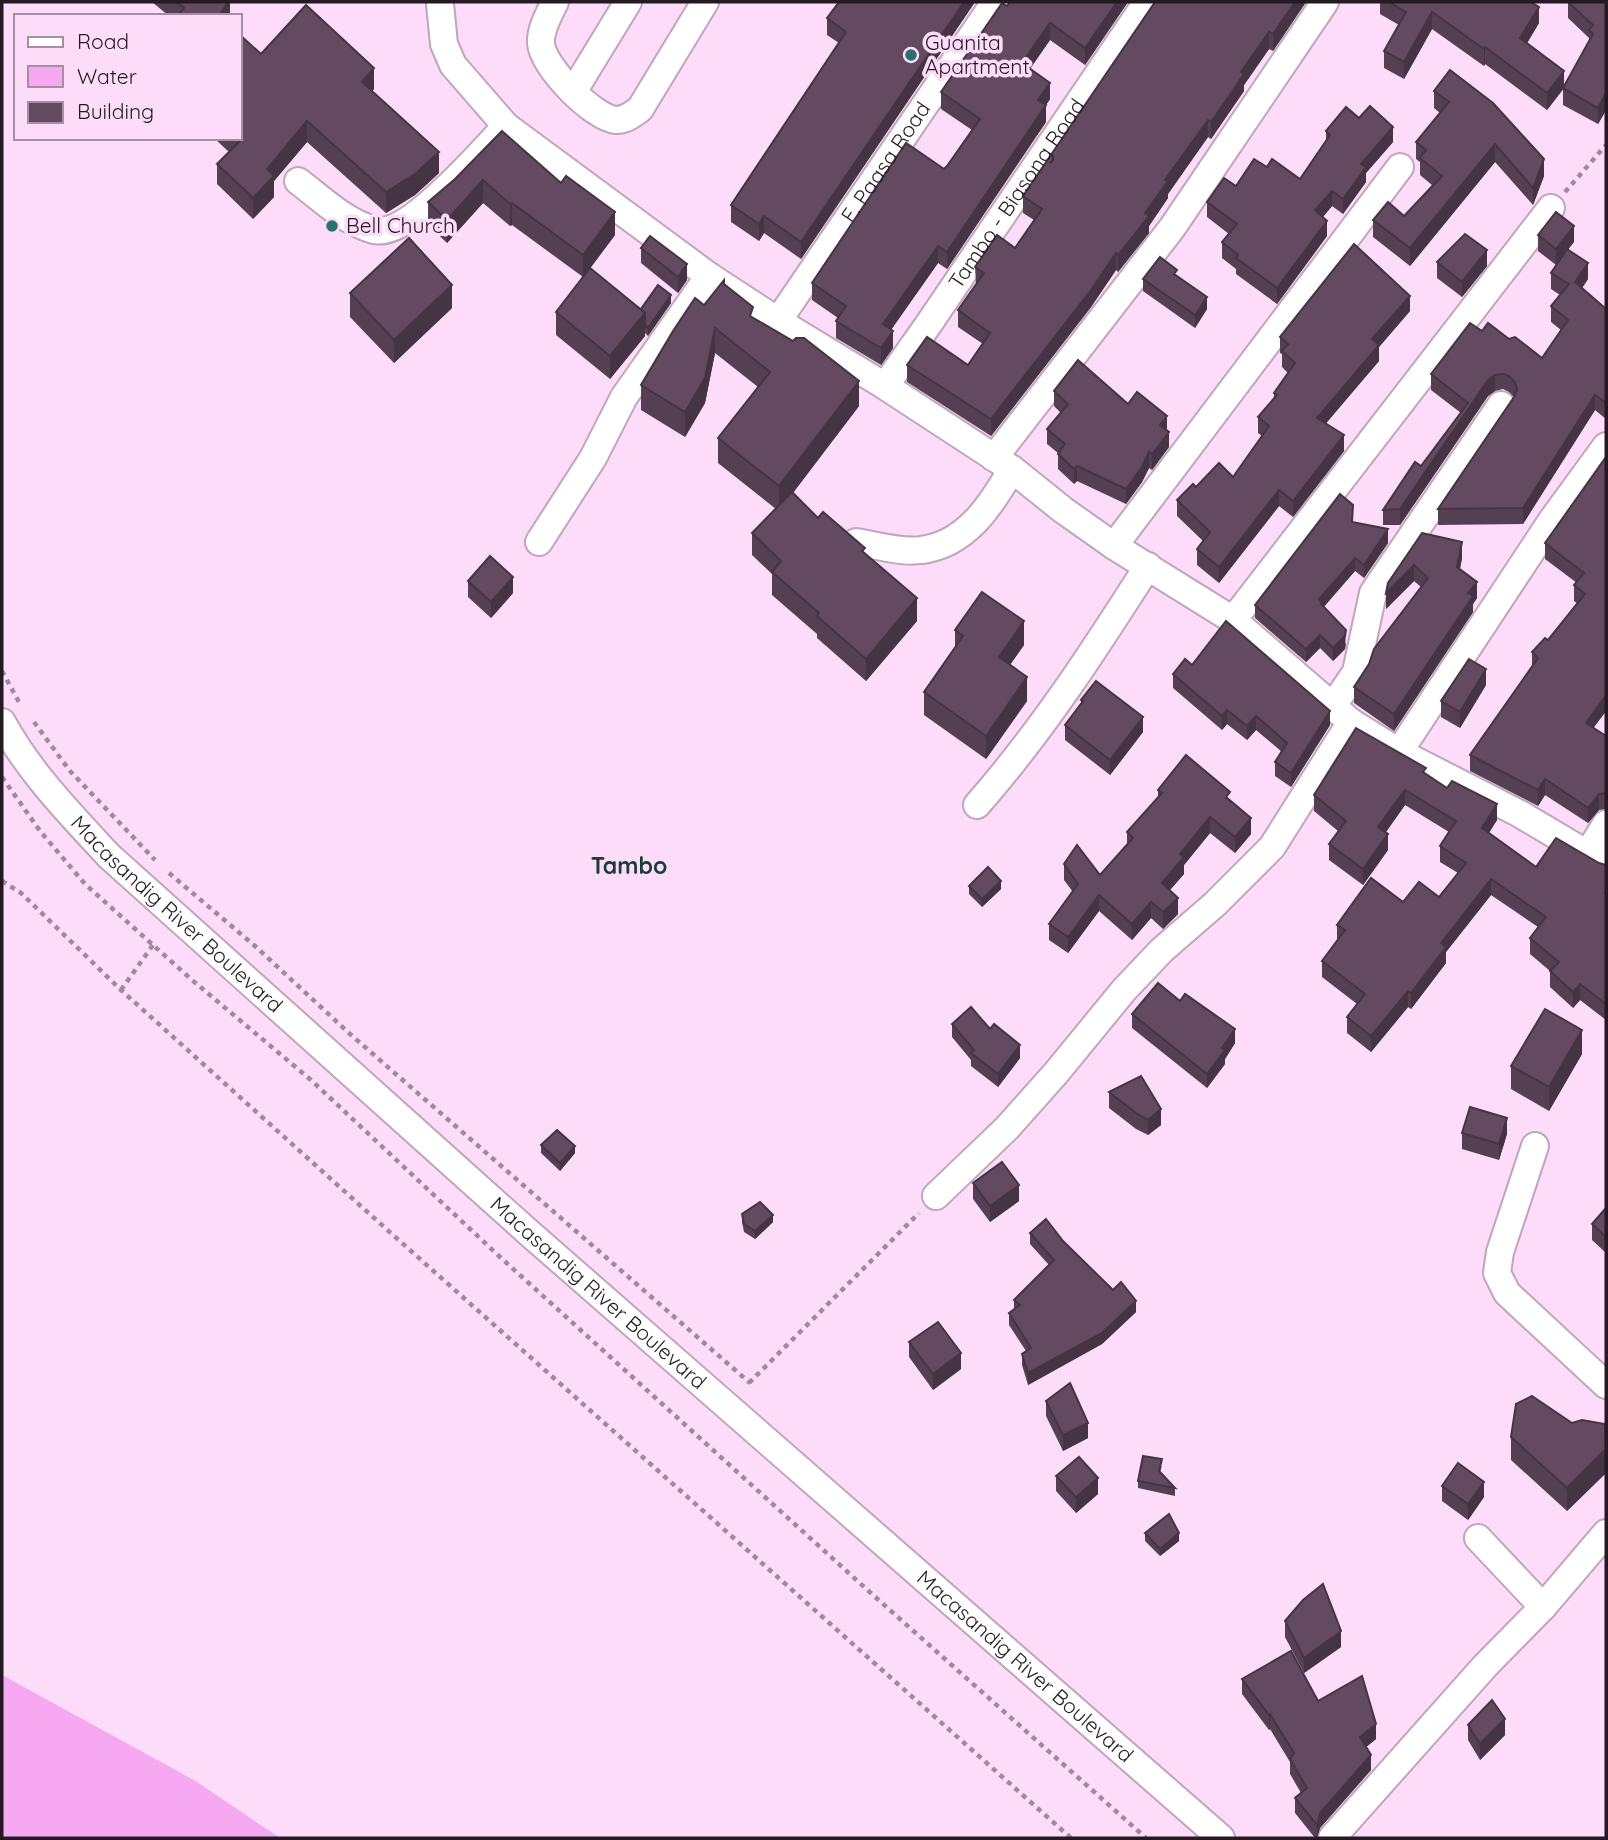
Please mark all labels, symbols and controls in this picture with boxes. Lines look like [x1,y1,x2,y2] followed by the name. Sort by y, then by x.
[14,14,242,140] legend
[77,28,129,54] text: Road
[925,29,1030,79] place label: Guanita Apartment
[903,47,919,63] marker: Guanita Apartment
[77,63,137,89] text: Water
[942,93,1090,293] street label: Tambo - Biasong Road
[835,96,935,227] street label: F. Paasa Road
[77,98,154,124] text: Building
[346,212,455,238] place label: Bell Church
[324,218,340,234] marker: Bell Church
[66,810,288,1018] street label: Macasandig River Boulevard
[591,851,667,880] district label: Tambo
[485,1191,712,1394] street label: Macasandig River Boulevard
[912,1564,1139,1767] street label: Macasandig River Boulevard

